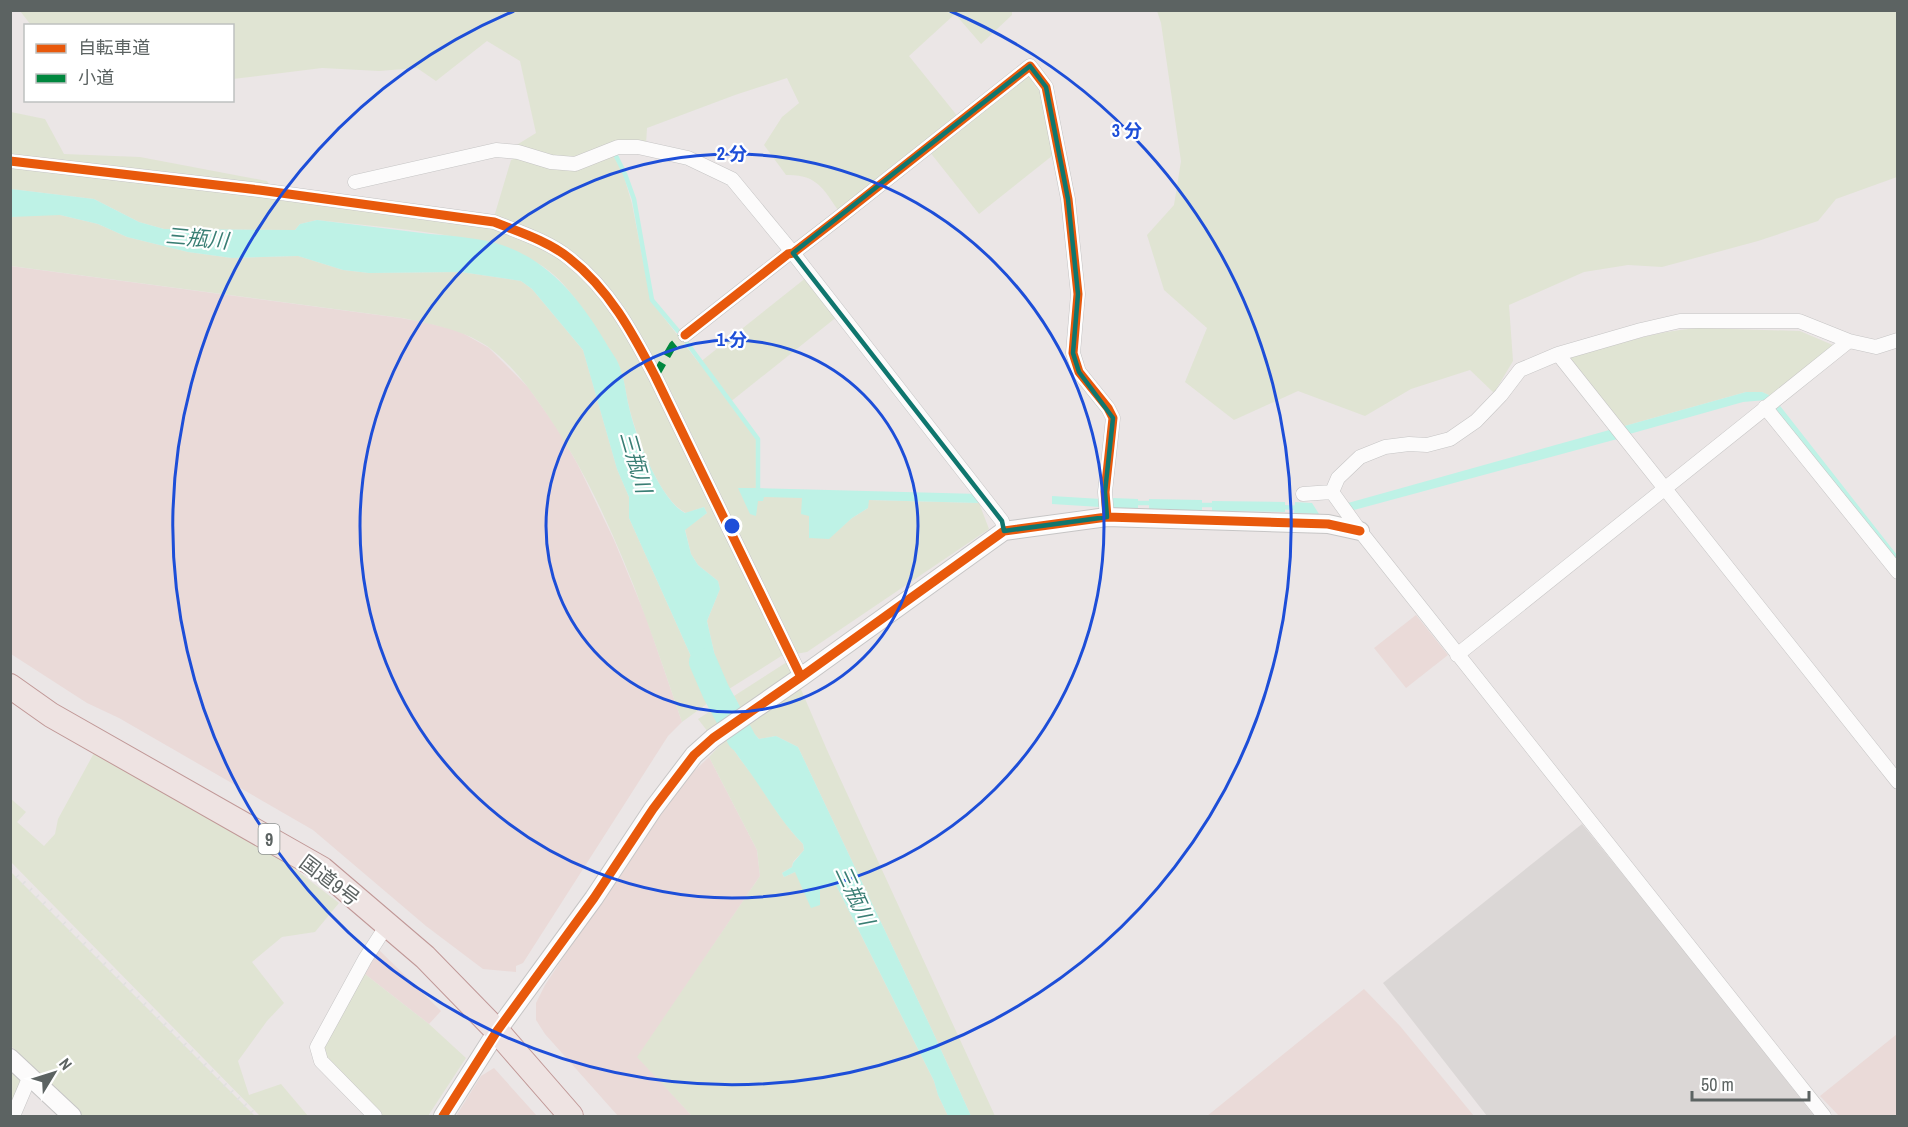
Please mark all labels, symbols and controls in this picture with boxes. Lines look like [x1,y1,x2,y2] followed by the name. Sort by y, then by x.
[24,24,234,102] legend
[78,35,150,60] text: 自転車道
[78,65,114,90] text: 小道
[1112,118,1142,143] text: 3 分
[717,141,747,166] text: 2 分
[164,221,232,255] water label: 三瓶川
[717,327,747,352] text: 1 分
[613,428,659,498] water label: 三瓶川
[722,516,742,536] centre of rings
[258,824,280,854] road number: 9
[294,848,366,912] street label: 国道9号
[829,860,882,931] water label: 三瓶川
[24,1043,84,1103] north arrow
[54,1053,77,1074] text: N
[1692,1064,1809,1102] scale bar
[1701,1072,1734,1097] text: 50 m

